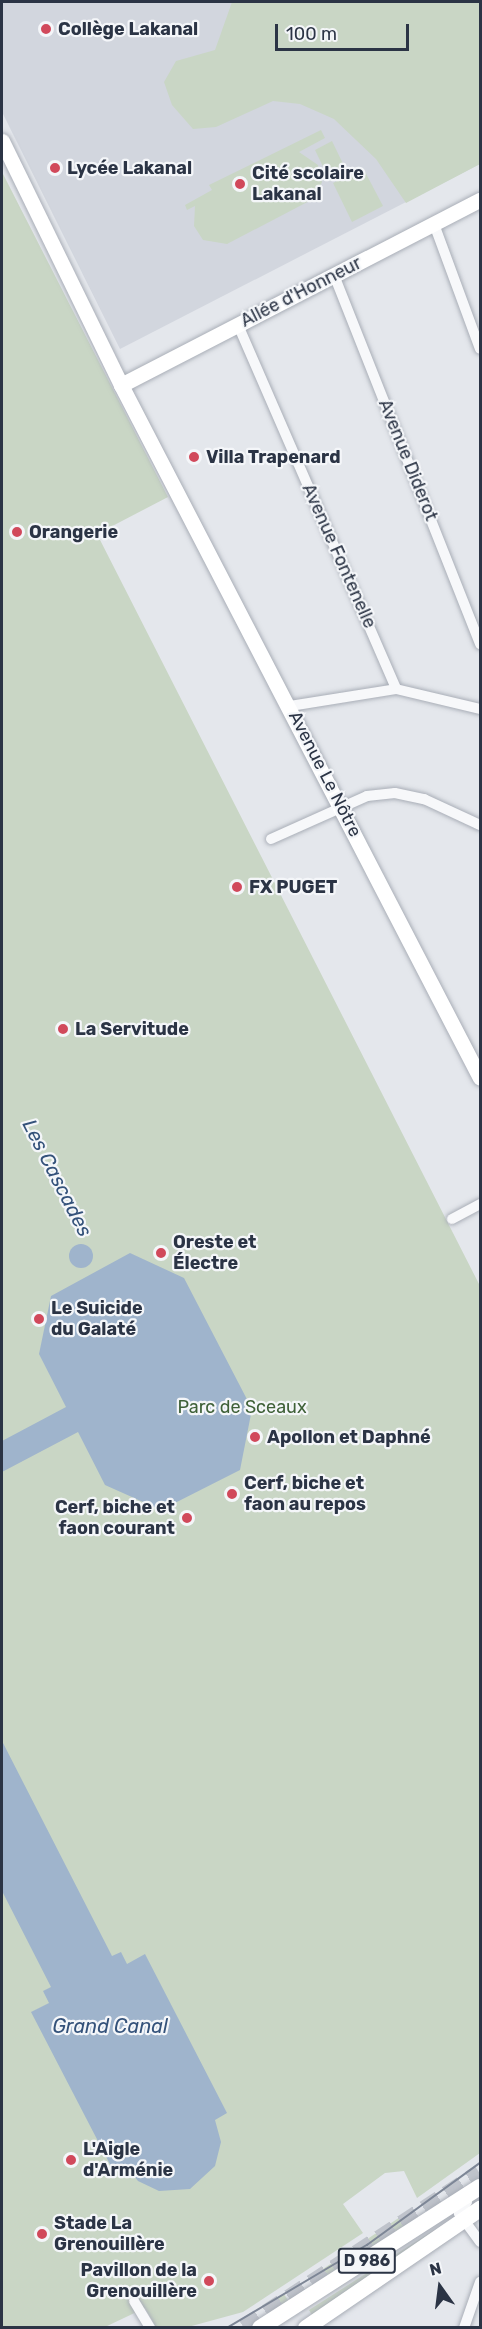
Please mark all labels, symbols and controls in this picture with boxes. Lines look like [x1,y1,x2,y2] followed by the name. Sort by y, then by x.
[278,12,412,50] scale bar
[58,18,198,40] place label: Collège Lakanal
[39,22,53,36] marker: Collège Lakanal
[286,23,337,45] text: 100 m
[67,157,192,179] place label: Lycée Lakanal
[48,161,62,175] marker: Lycée Lakanal
[252,163,364,206] place label: Cité scolaire Lakanal
[233,177,247,191] marker: Cité scolaire Lakanal
[237,252,365,332] street label: Allée d'Honneur
[374,396,442,524] street label: Avenue Diderot
[206,446,341,468] place label: Villa Trapenard
[187,450,201,464] marker: Villa Trapenard
[297,480,381,632] street label: Avenue Fontenelle
[29,521,118,543] place label: Orangerie
[10,525,24,539] marker: Orangerie
[284,707,366,841] street label: Avenue Le Nôtre
[249,876,337,898] place label: FX PUGET
[230,880,244,894] marker: FX PUGET
[75,1018,189,1040] place label: La Servitude
[56,1022,70,1036] marker: La Servitude
[17,1115,97,1241] water label: Les Cascades
[173,1232,257,1274] place label: Oreste et Électre
[154,1246,168,1260] marker: Oreste et Électre
[51,1298,143,1340] place label: Le Suicide du Galaté
[32,1312,46,1326] marker: Le Suicide du Galaté
[177,1396,307,1418] park label: Parc de Sceaux
[267,1426,431,1448] place label: Apollon et Daphné
[248,1430,262,1444] marker: Apollon et Daphné
[244,1473,366,1516] place label: Cerf, biche et faon au repos
[225,1487,239,1501] marker: Cerf, biche et faon au repos
[55,1497,175,1540] place label: Cerf, biche et faon courant
[180,1511,194,1525] marker: Cerf, biche et faon courant
[52,2014,168,2038] water label: Grand Canal
[83,2139,173,2182] place label: L'Aigle d'Arménie
[64,2153,78,2167] marker: L'Aigle d'Arménie
[54,2213,165,2256] place label: Stade La Grenouillère
[35,2227,49,2241] marker: Stade La Grenouillère
[337,2248,397,2274] road number: D 986
[410,2257,470,2317] north arrow
[428,2258,443,2280] text: N
[80,2260,197,2302] place label: Pavillon de la Grenouillère
[202,2274,216,2288] marker: Pavillon de la Grenouillère

